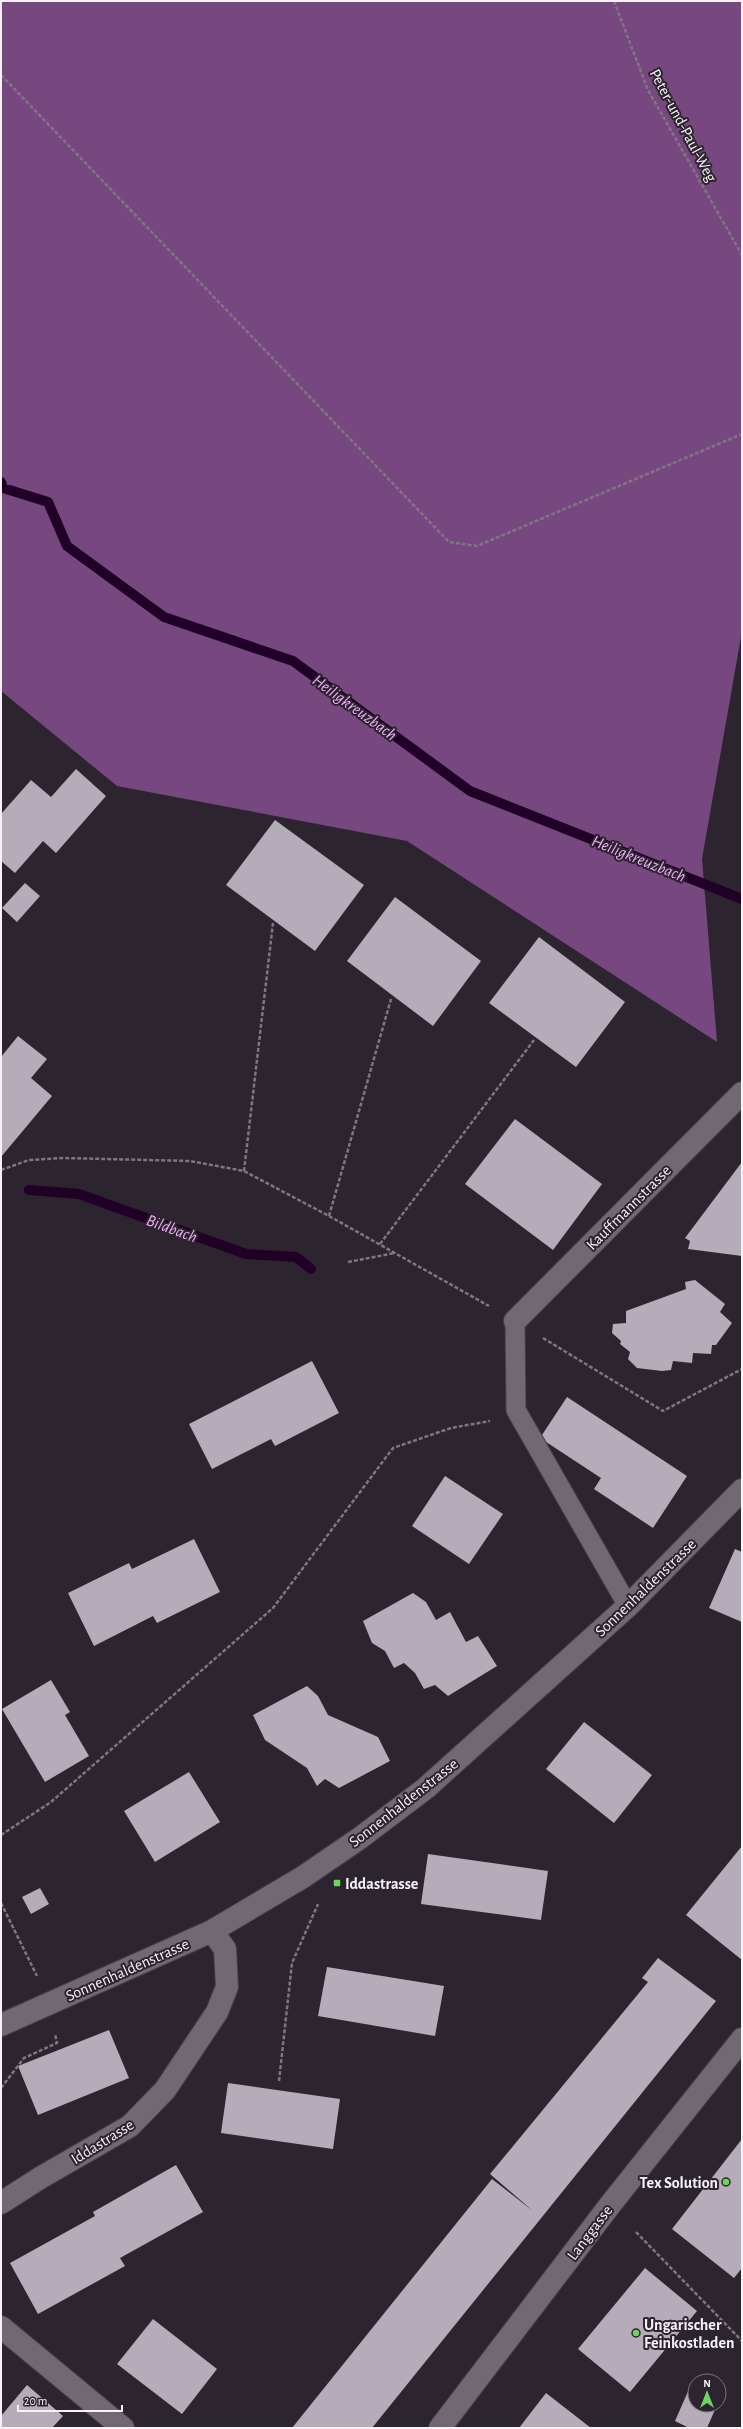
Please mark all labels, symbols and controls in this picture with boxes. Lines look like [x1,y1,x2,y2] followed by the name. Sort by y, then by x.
[647,66,720,185] street label: Peter-und-Paul-Weg
[309,671,400,744] water label: Heiligkreuzbach
[589,832,688,885] water label: Heiligkreuzbach
[583,1162,674,1253] street label: Kauffmannstrasse
[144,1211,200,1245] water label: Bildbach
[592,1536,699,1640] street label: Sonnenhaldenstrasse
[346,1755,461,1850] street label: Sonnenhaldenstrasse
[345,1876,419,1892] place label: Iddastrasse
[332,1878,342,1888] marker: Iddastrasse
[63,1936,191,2004] street label: Sonnenhaldenstrasse
[68,2116,137,2167] street label: Iddastrasse
[640,2175,718,2191] place label: Tex Solution
[721,2177,731,2187] marker: Tex Solution
[564,2202,615,2263] street label: Langgasse
[644,2317,735,2351] place label: Ungarischer Feinkostladen
[631,2328,641,2338] marker: Ungarischer Feinkostladen
[687,2373,727,2413] north arrow
[703,2378,711,2389] text: N
[18,2387,122,2413] scale bar
[24,2395,47,2407] text: 20 m

